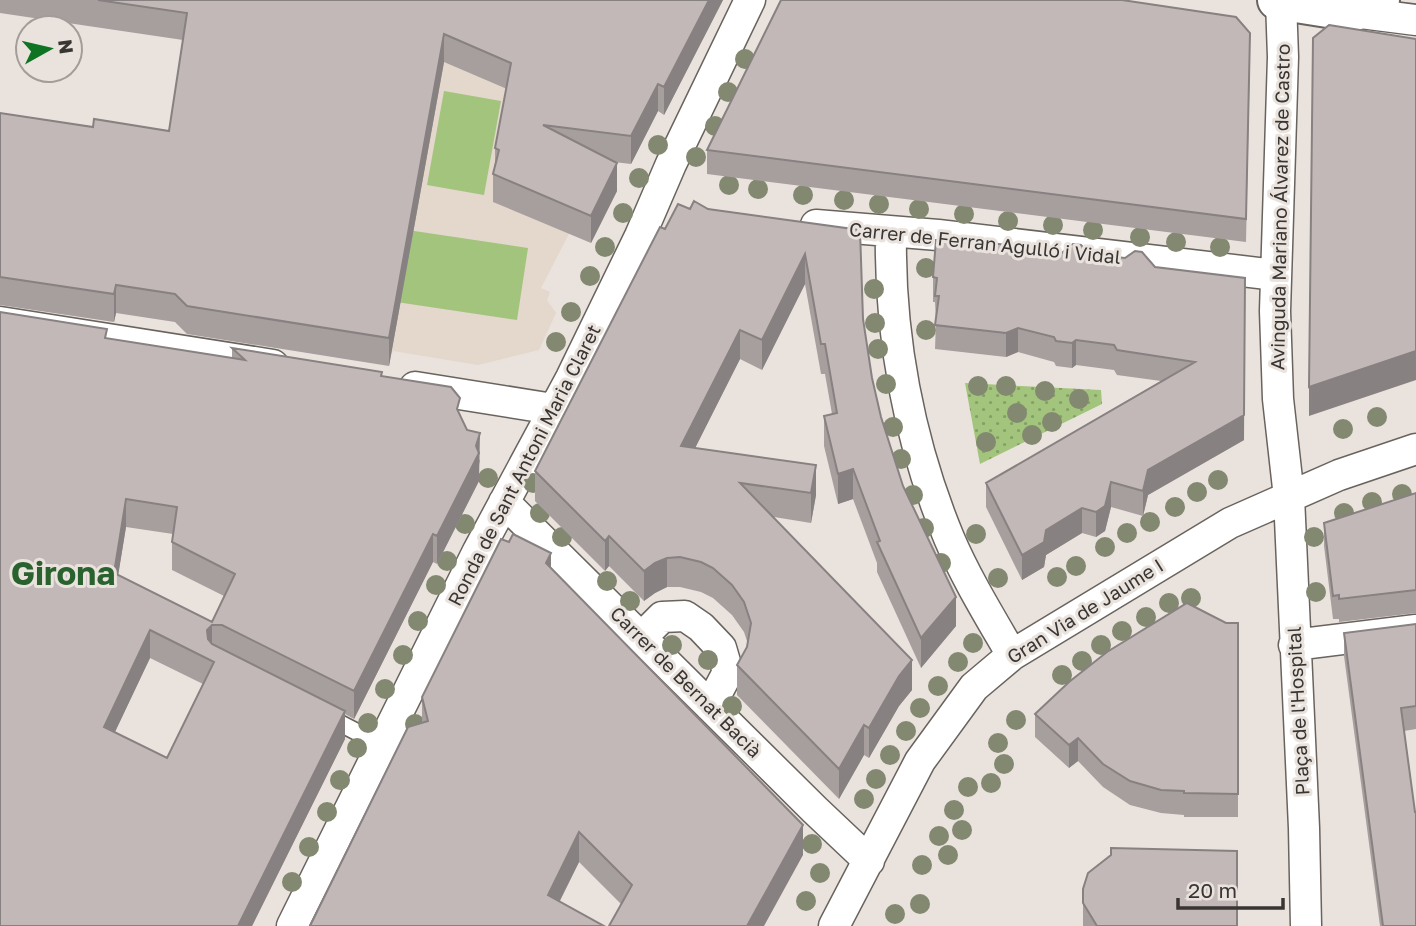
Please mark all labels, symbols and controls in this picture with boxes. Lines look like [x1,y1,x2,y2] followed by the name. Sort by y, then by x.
[14,14,84,84] north arrow
[54,38,79,55] text: N
[1265,44,1294,370] street label: Avinguda Mariano Álvarez de Castro
[848,217,1122,268] street label: Carrer de Ferran Agulló i Vidal
[442,320,605,609] street label: Ronda de Sant Antoni Maria Claret
[11,553,115,592] district label: Girona
[1002,553,1167,668] street label: Gran Via de Jaume I
[606,601,767,762] street label: Carrer de Bernat Bacià
[1282,626,1313,796] street label: Plaça de l'Hospital
[1178,866,1283,910] scale bar
[1188,877,1237,903] text: 20 m

